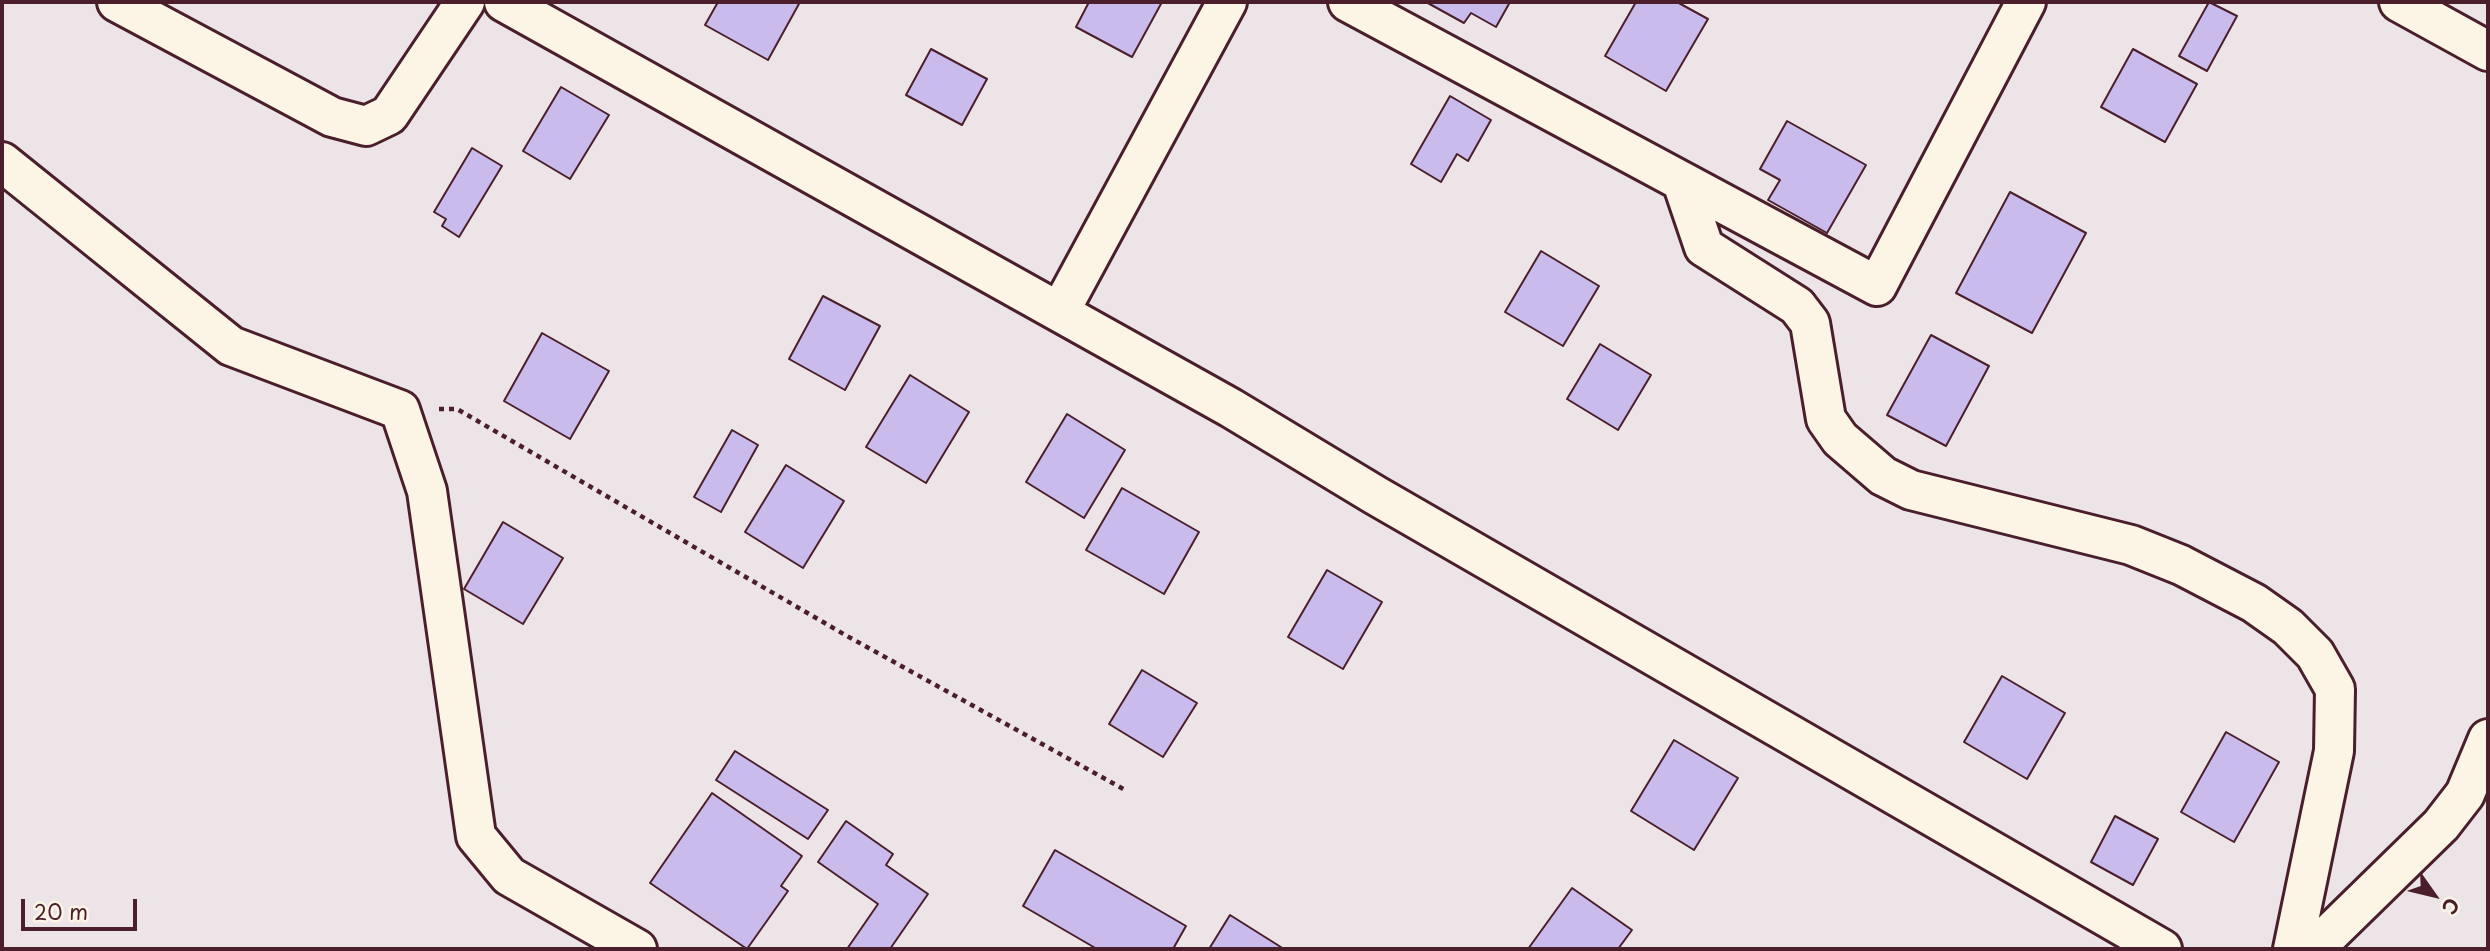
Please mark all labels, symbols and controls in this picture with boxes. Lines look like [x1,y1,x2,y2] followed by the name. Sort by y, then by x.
[2399,860,2469,930] north arrow
[24,884,140,928] scale bar
[2436,893,2467,920] text: С
[34,895,88,927] text: 20 m

